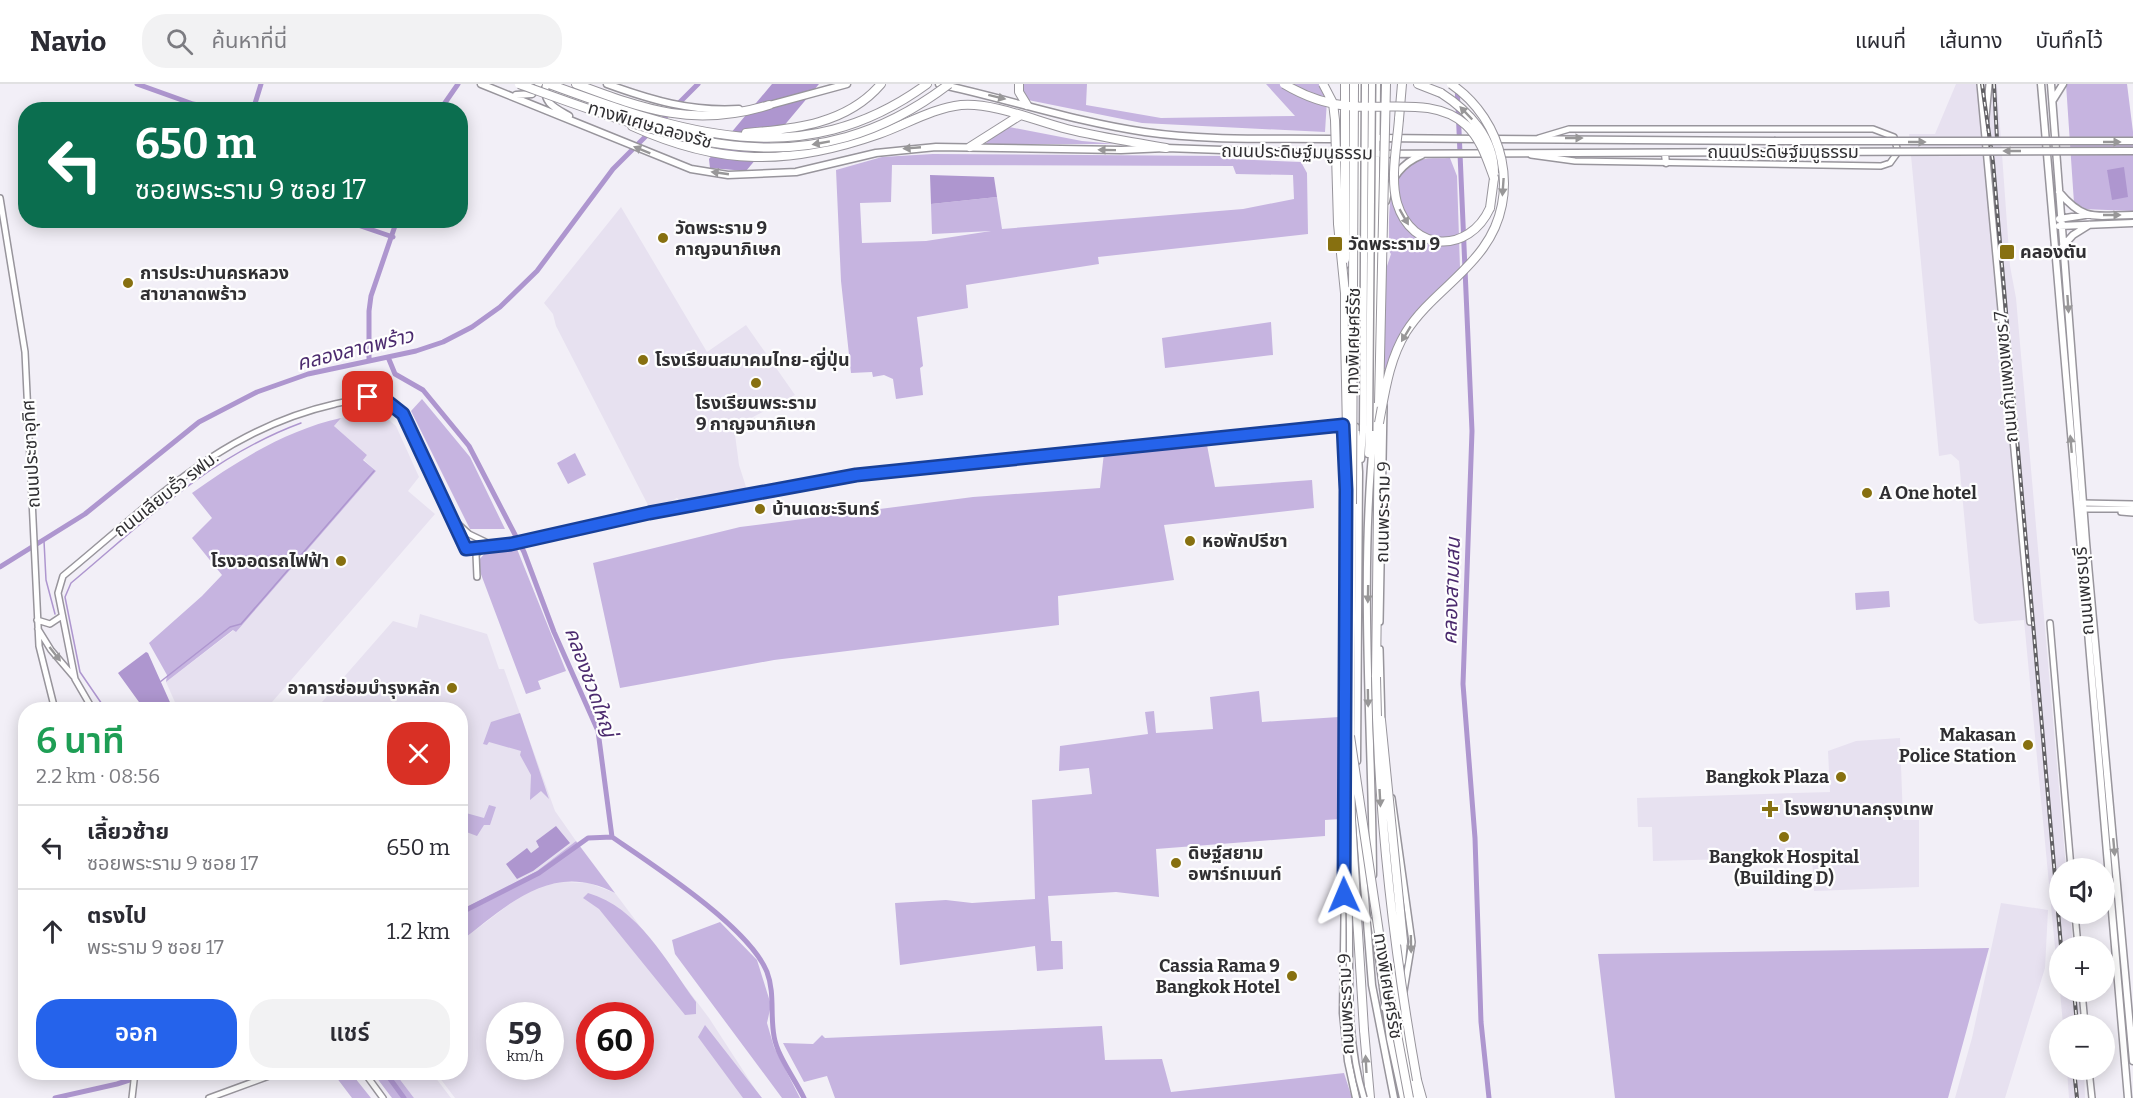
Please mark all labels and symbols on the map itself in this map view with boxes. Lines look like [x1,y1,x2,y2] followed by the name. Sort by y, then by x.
[987,92,1006,102] one-way arrow
[585,97,715,153] street label: ทางพิเศษฉลองรัช
[1459,106,1473,120] one-way arrow
[1564,133,1583,143] one-way arrow
[1907,137,1926,146] one-way arrow
[2102,137,2121,147] one-way arrow
[812,139,831,148] one-way arrow
[1221,140,1373,165] street label: ถนนประดิษฐ์มนูธรรม
[1707,141,1859,164] street label: ถนนประดิษฐ์มนูธรรม
[903,144,922,153] one-way arrow
[633,145,651,154] one-way arrow
[1098,145,1117,155] one-way arrow
[2002,146,2021,156] one-way arrow
[710,169,729,178] one-way arrow
[1499,178,1508,197] one-way arrow
[1399,209,1409,226] one-way arrow
[2103,210,2122,220] one-way arrow
[675,217,781,260] place label: วัดพระราม 9 กาญจนาภิเษก
[656,231,670,245] marker: วัดพระราม 9 กาญจนาภิเษก
[1348,233,1440,255] place label: วัดพระราม 9
[1326,235,1344,253] marker: วัดพระราม 9
[2020,241,2087,263] place label: คลองตัน
[1998,243,2016,261] marker: คลองตัน
[140,262,289,305] place label: การประปานครหลวง สาขาลาดพร้าว
[121,276,135,290] marker: การประปานครหลวง สาขาลาดพร้าว
[1341,287,1365,395] street label: ทางพิเศษศรีรัช
[2063,295,2073,314] one-way arrow
[1989,310,2023,444] street label: ถนนกำแพงเพชร 7
[294,323,417,375] water label: คลองลาดพร้าว
[1400,326,1411,342] one-way arrow
[655,347,850,371] place label: โรงเรียนสมาคมไทย-ญี่ปุ่น
[636,353,650,367] marker: โรงเรียนสมาคมไทย-ญี่ปุ่น
[342,371,393,422] pin
[749,376,763,390] marker: โรงเรียนพระราม 9 กาญจนาภิเษก
[695,392,817,435] place label: โรงเรียนพระราม 9 กาญจนาภิเษก
[17,399,45,509] street label: ถนนประชาอุทิศ
[2066,435,2076,454] one-way arrow
[109,445,223,542] street label: ถนนเลียบรั้ว รฟม.
[1371,461,1395,563] street label: ถนนพระราม 9
[1879,482,1977,504] place label: A One hotel
[1860,486,1874,500] marker: A One hotel
[772,498,880,520] place label: บ้านเดชะรินทร์
[753,502,767,516] marker: บ้านเดชะรินทร์
[1202,530,1288,552] place label: หอพักปรีชา
[1183,534,1197,548] marker: หอพักปรีชา
[1437,535,1465,645] water label: คลองสามเสน
[2069,546,2099,636] street label: ถนนเพชรบุรี
[211,550,329,572] place label: โรงจอดรถไฟฟ้า
[334,554,348,568] marker: โรงจอดรถไฟฟ้า
[1363,585,1373,604] one-way arrow
[560,624,623,743] water label: คลองชวดใหญ่
[49,647,61,662] one-way arrow
[288,677,440,699] place label: อาคารซ่อมบำรุงหลัก
[445,681,459,695] marker: อาคารซ่อมบำรุงหลัก
[1364,689,1373,708] one-way arrow
[1899,724,2016,767] place label: Makasan Police Station
[2021,738,2035,752] marker: Makasan Police Station
[1706,766,1829,788] place label: Bangkok Plaza
[1834,770,1848,784] marker: Bangkok Plaza
[1376,789,1385,808] one-way arrow
[1784,798,1934,820] place label: โรงพยาบาลกรุงเทพ
[1761,800,1779,818] marker: โรงพยาบาลกรุงเทพ
[1777,830,1791,844] marker: Bangkok Hospital (Building D)
[2109,837,2119,856] one-way arrow
[1188,842,1282,885] place label: ดิษฐ์สยาม อพาร์ทเมนท์
[1709,846,1860,889] place label: Bangkok Hospital (Building D)
[1169,856,1183,870] marker: ดิษฐ์สยาม อพาร์ทเมนท์
[1312,863,1376,927] position arrow
[1369,931,1407,1041] street label: ทางพิเศษศรีรัช
[1406,934,1416,953] one-way arrow
[1333,953,1359,1055] street label: ถนนพระราม 9
[1156,955,1280,998] place label: Cassia Rama 9 Bangkok Hotel
[1285,969,1299,983] marker: Cassia Rama 9 Bangkok Hotel
[576,1002,654,1080] speed limit sign: 60
[1362,1055,1371,1074] one-way arrow

